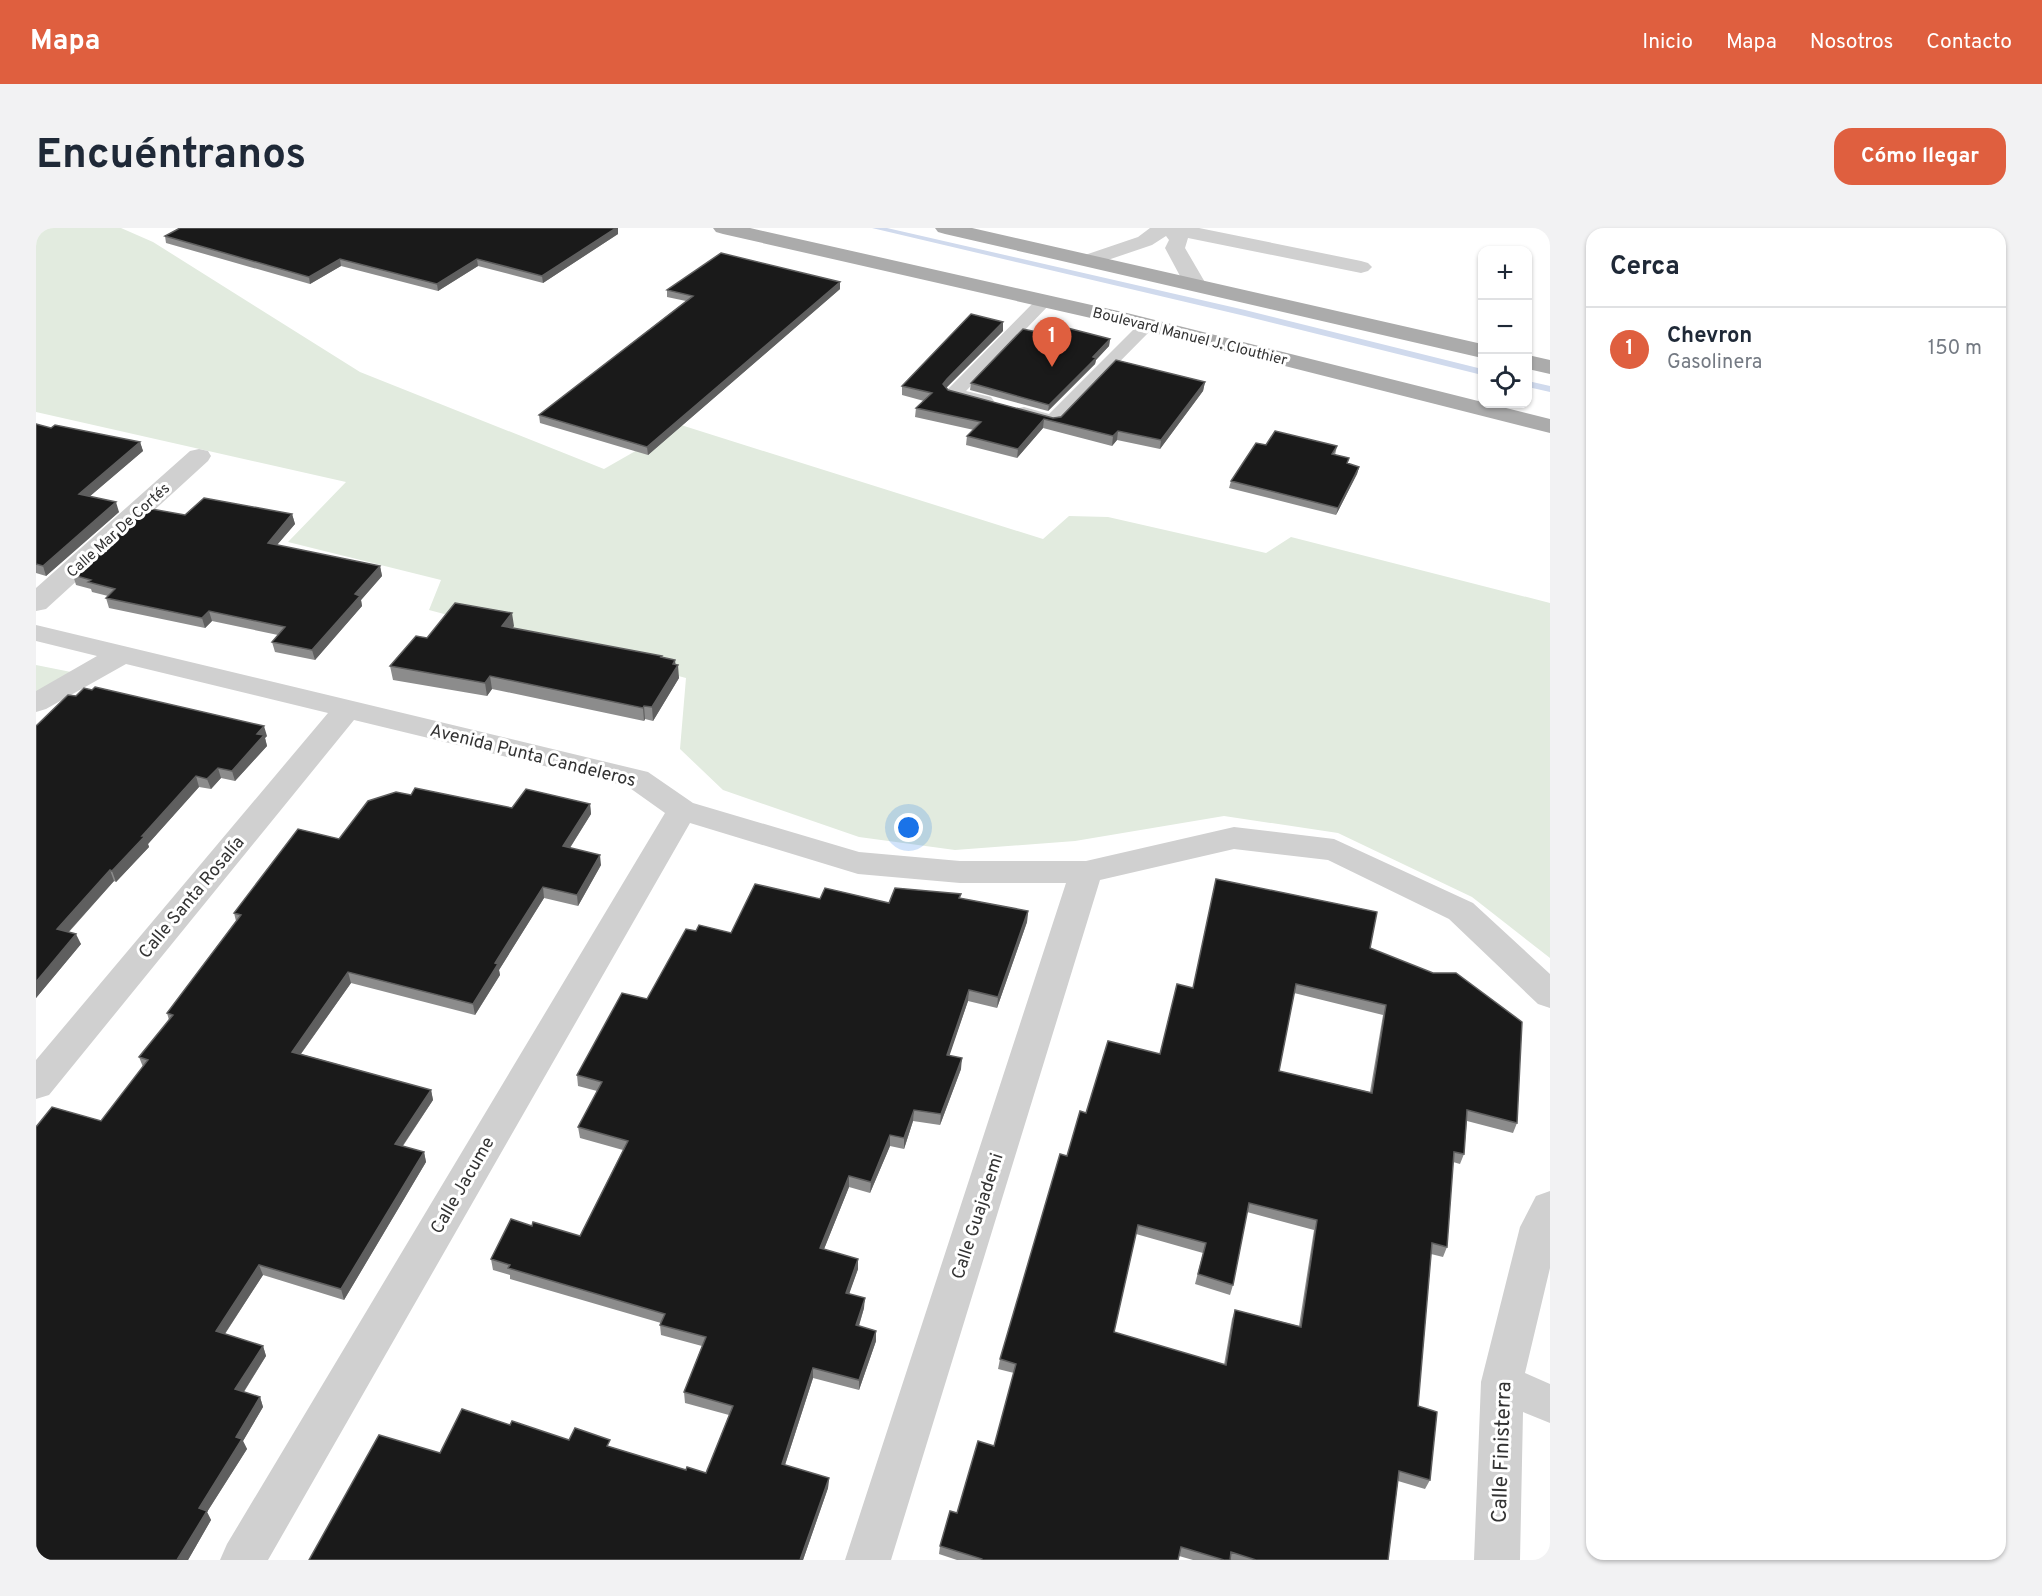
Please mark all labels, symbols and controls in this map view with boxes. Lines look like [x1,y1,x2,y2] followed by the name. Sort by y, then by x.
[30,24,100,60] text: Mapa
[1642,29,1693,56] text: Inicio
[1726,29,1777,56] text: Mapa
[1810,29,1893,56] text: Nosotros
[1926,29,2012,56] text: Contacto
[1834,128,2006,185] button: Cómo llegar
[36,130,306,183] text: Encuéntranos
[1478,246,1532,408] map controls
[1478,246,1532,300] button: +
[1610,251,1680,284] text: Cerca
[1478,300,1532,354] button: −
[1090,304,1289,371] street label: Boulevard Manuel J. Clouthier
[1032,318,1072,367] pin: 1
[1667,323,1752,350] text: Chevron
[1626,336,1634,362] text: 1
[1928,336,1982,362] text: 150 m
[1667,350,1762,376] text: Gasolinera
[1478,354,1532,408] button: locate
[63,480,175,583] street label: Calle Mar De Cortés
[427,720,638,793] street label: Avenida Punta Candeleros
[894,813,923,842] your location
[134,832,250,964] street label: Calle Santa Rosalía
[426,1133,500,1238] street label: Calle Jacume
[947,1151,1010,1282] street label: Calle Guajademi
[1487,1381,1518,1523] street label: Calle Finisterra

